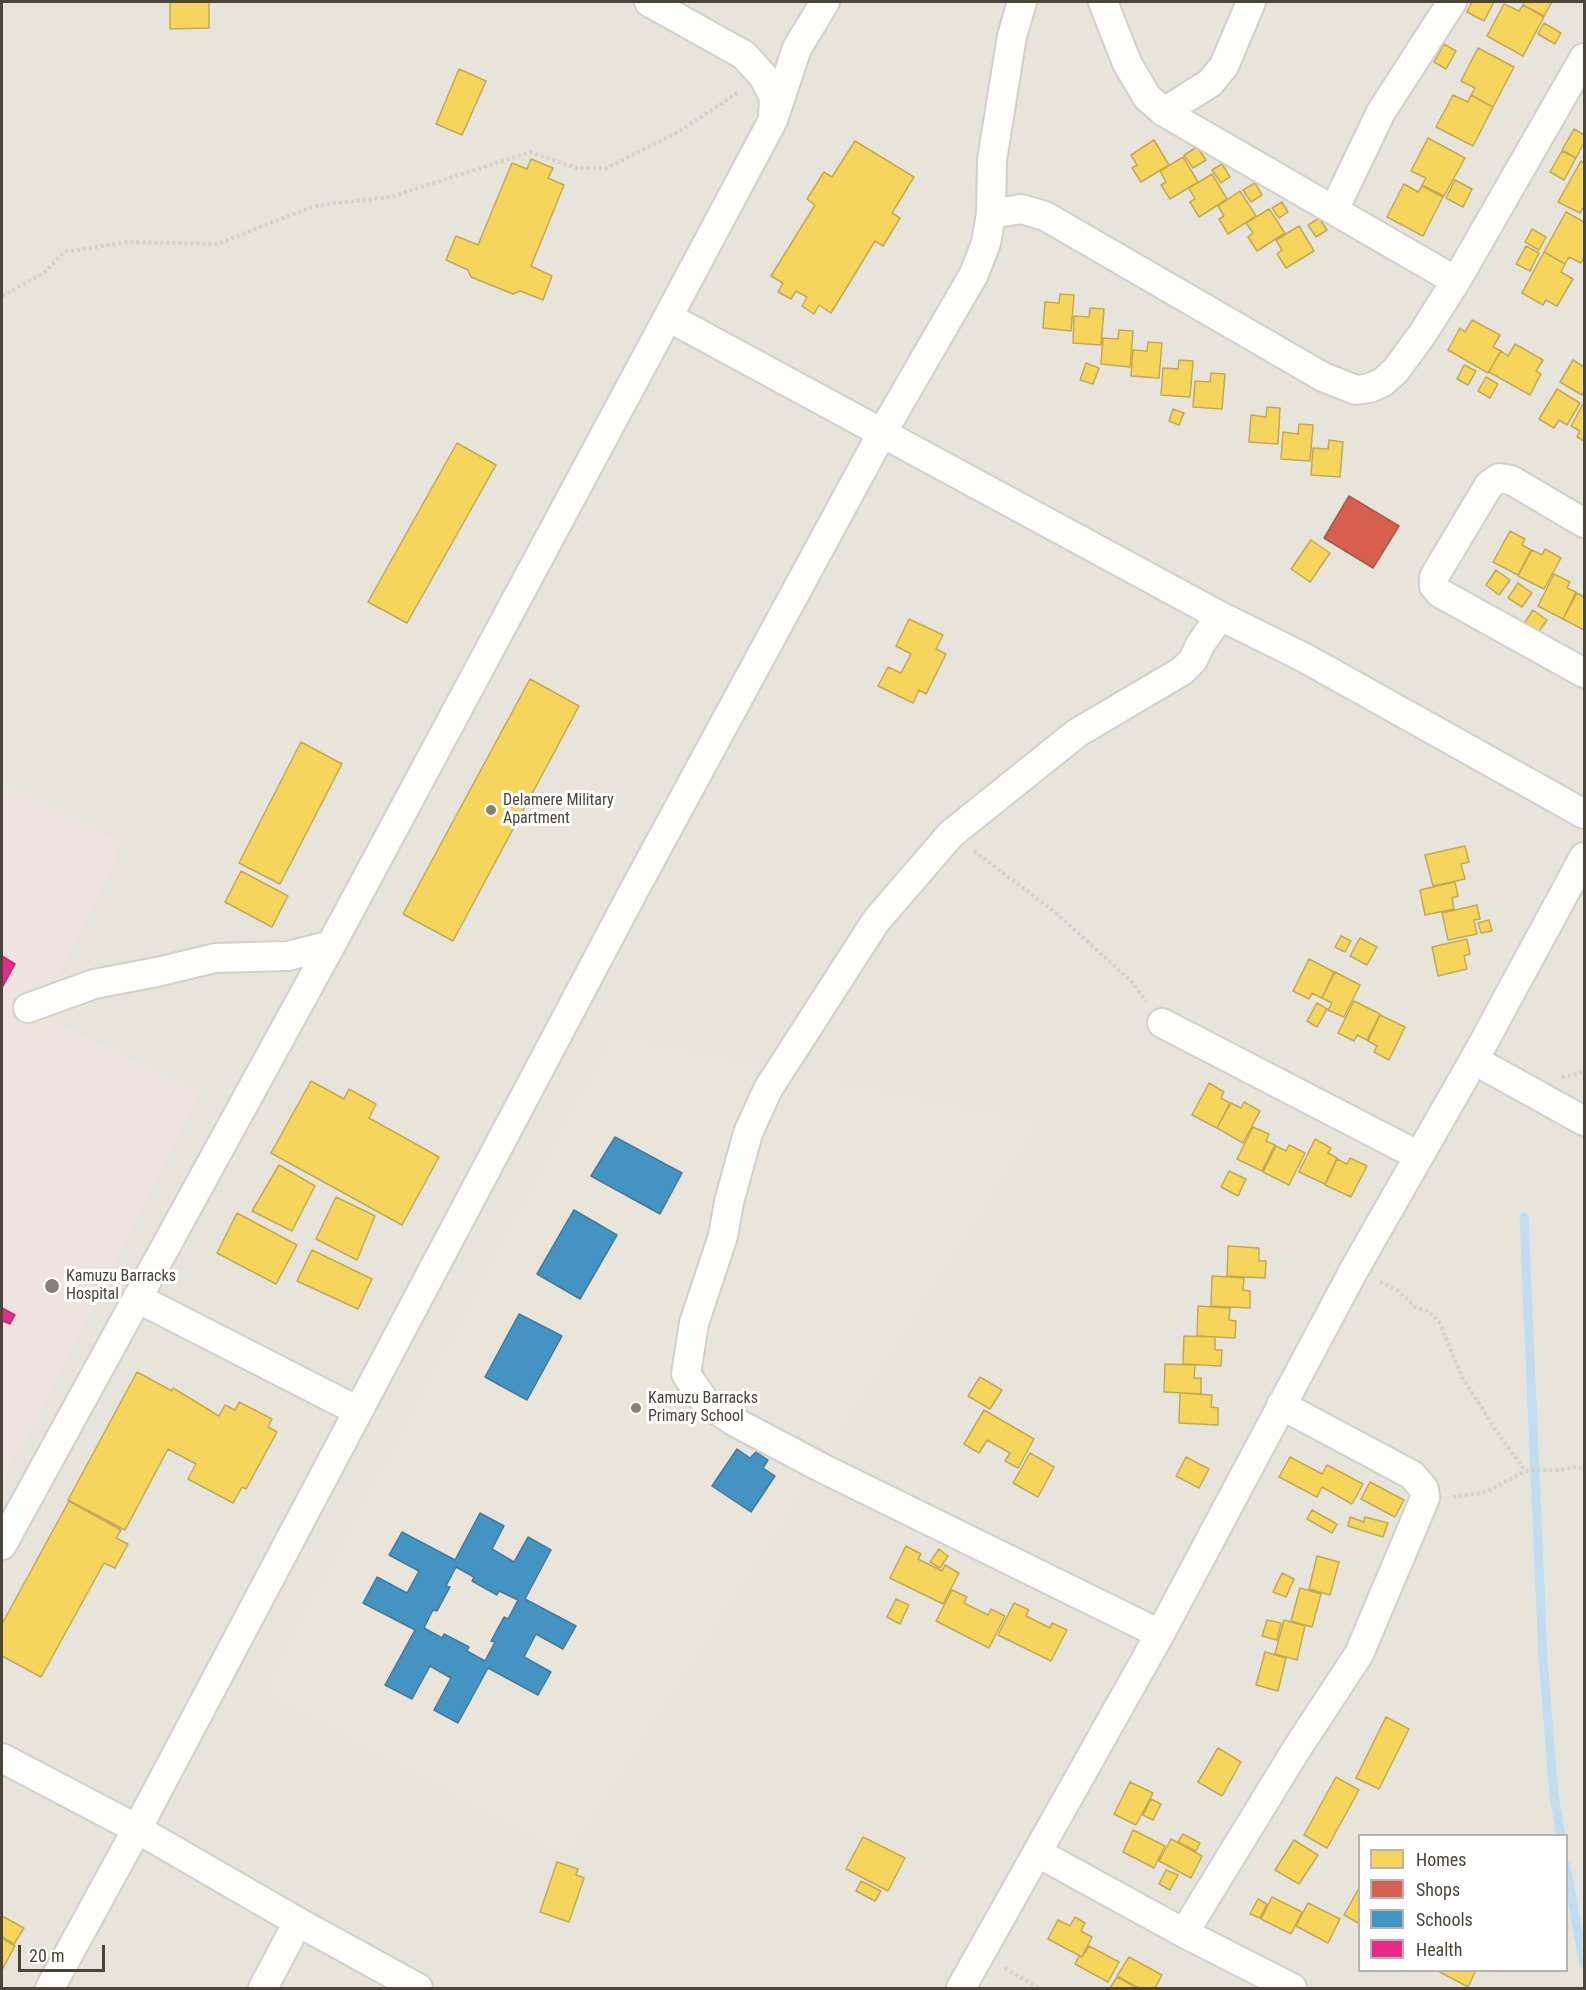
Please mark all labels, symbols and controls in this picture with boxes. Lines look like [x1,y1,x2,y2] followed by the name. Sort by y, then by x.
[503,791,614,829] place label: Delamere Military Apartment
[484,803,498,817] marker: Delamere Military Apartment
[66,1267,176,1305] place label: Kamuzu Barracks Hospital
[43,1277,61,1295] marker: Kamuzu Barracks Hospital
[648,1389,758,1427] place label: Kamuzu Barracks Primary School
[629,1401,643,1415] marker: Kamuzu Barracks Primary School
[1358,1834,1568,1972] legend
[1416,1849,1466,1870] text: Homes
[1416,1879,1460,1900] text: Shops
[1416,1909,1473,1930] text: Schools
[21,1933,108,1971] scale bar
[1416,1939,1462,1960] text: Health
[29,1945,64,1966] text: 20 m

